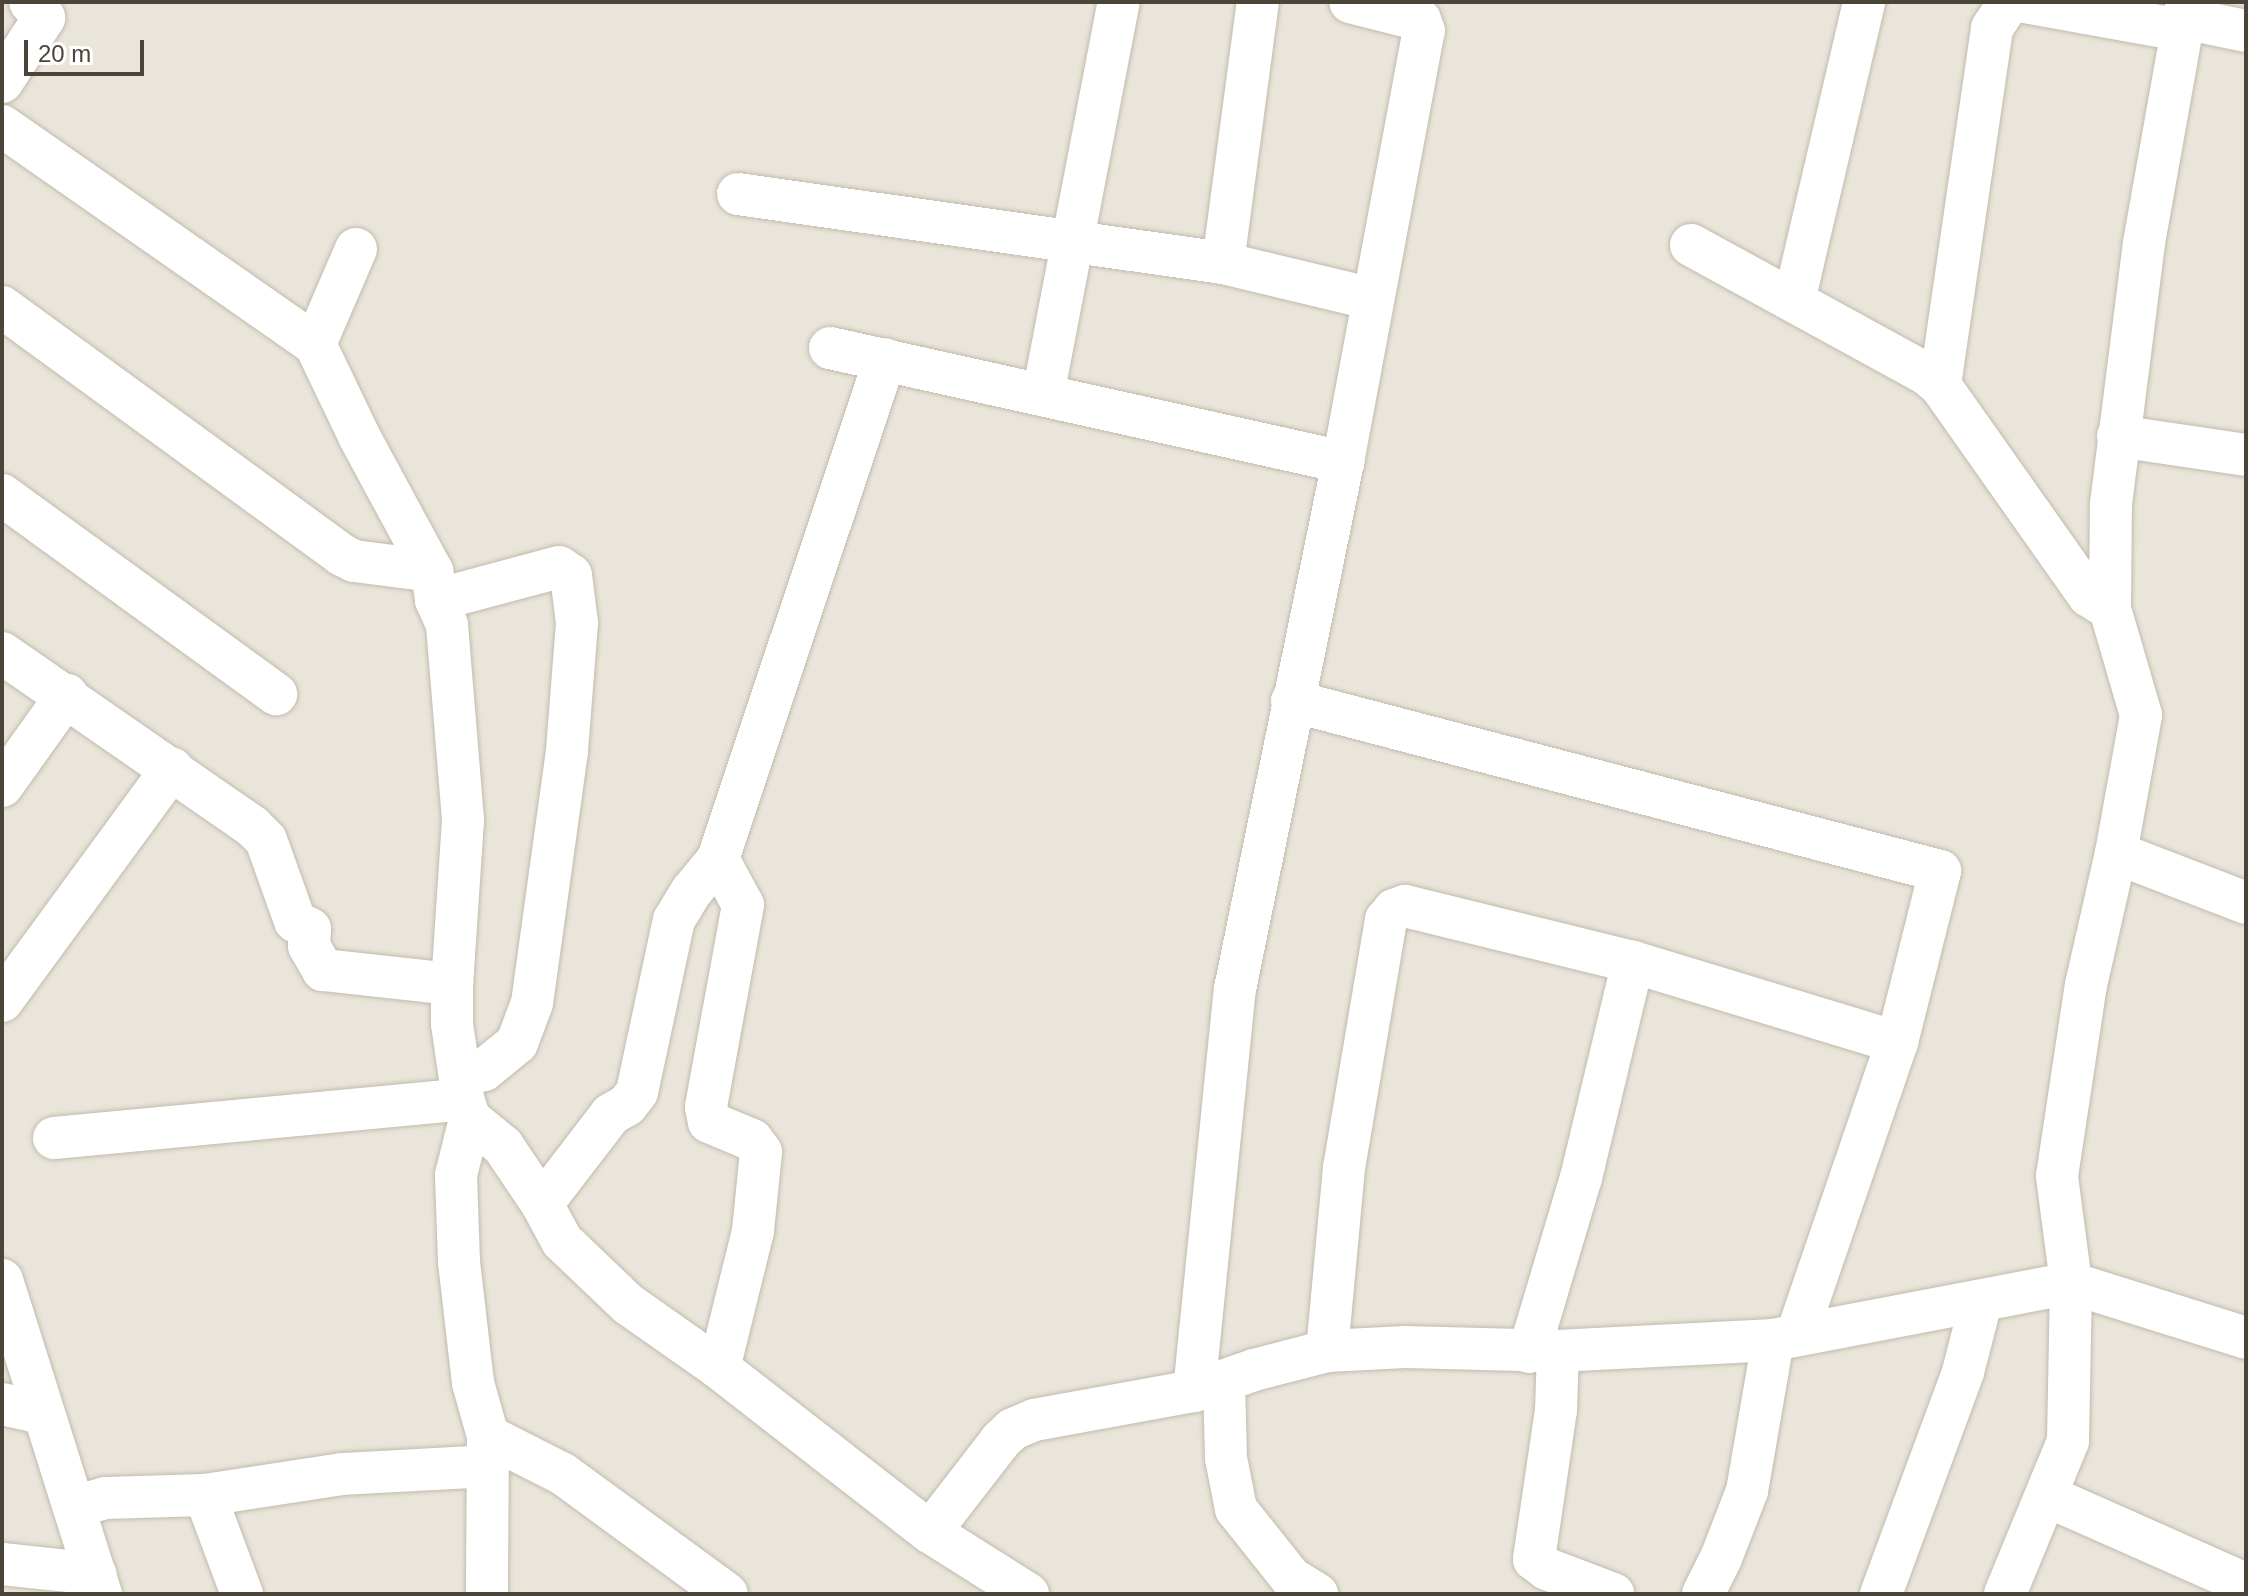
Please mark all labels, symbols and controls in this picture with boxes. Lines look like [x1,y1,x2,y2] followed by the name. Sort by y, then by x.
[28,24,148,74] scale bar
[38,40,91,67] text: 20 m

